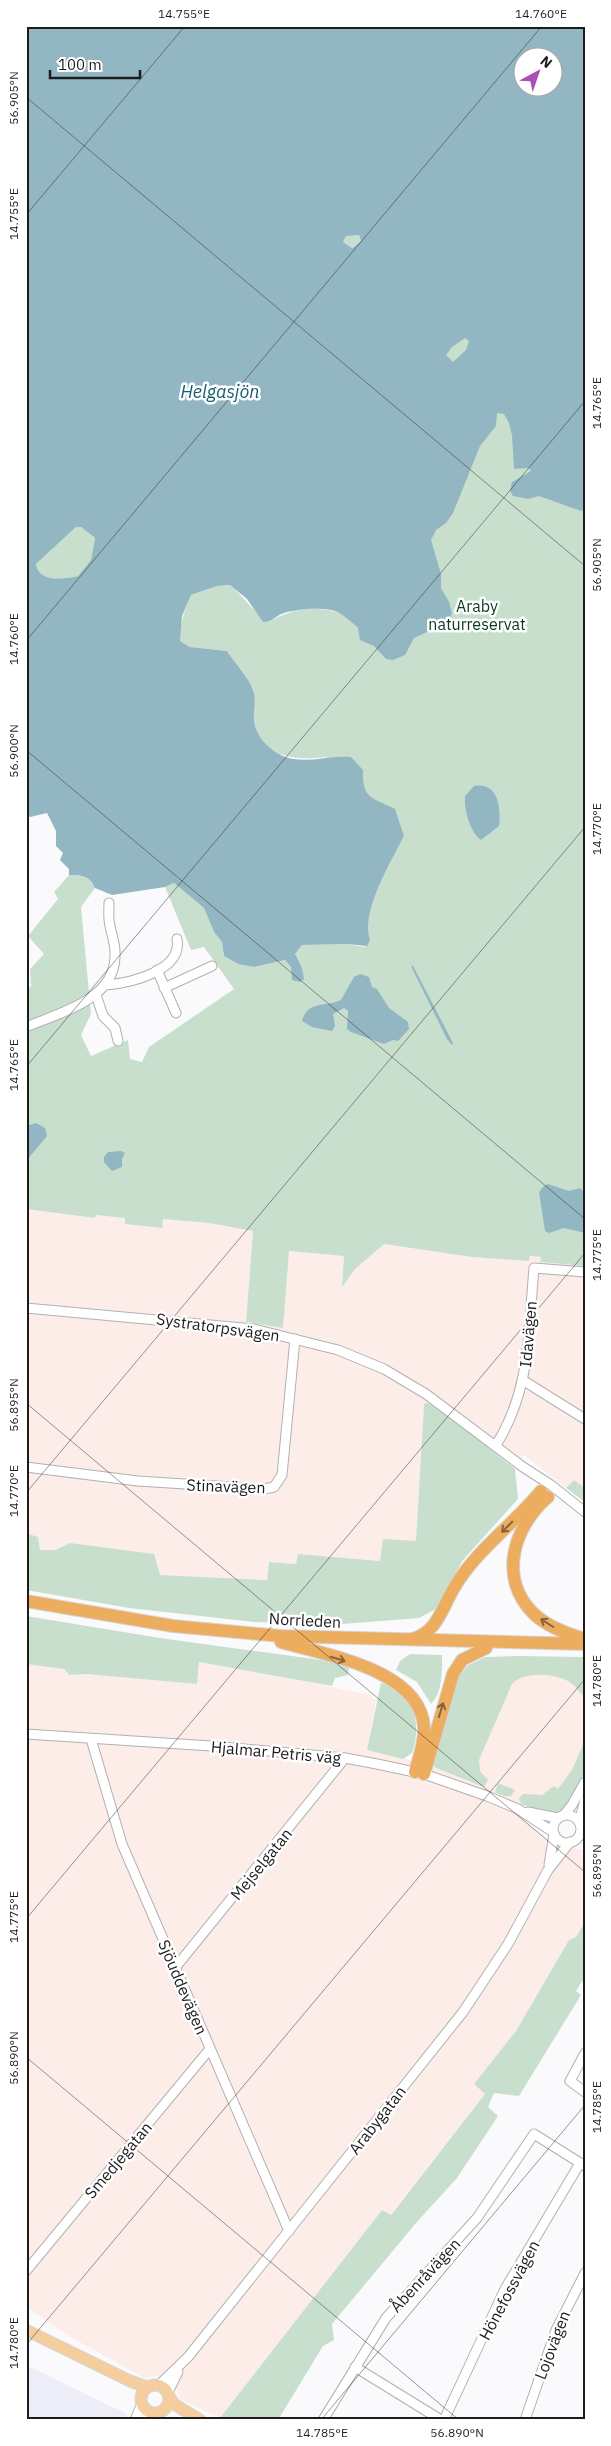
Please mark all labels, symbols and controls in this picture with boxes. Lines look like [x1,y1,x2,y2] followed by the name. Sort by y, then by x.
[158,6,210,21] text: 14.755°E
[515,6,567,21] text: 14.760°E
[50,48,140,80] scale bar
[514,48,564,98] north arrow
[537,52,556,72] text: N
[58,55,102,74] text: 100 m
[6,71,21,125] text: 56.905°N
[6,188,21,240] text: 14.755°E
[589,377,604,429] text: 14.765°E
[180,380,260,403] water label: Helgasjön
[589,538,604,592] text: 56.905°N
[428,596,526,634] park label: Araby naturreservat
[6,613,21,665] text: 14.760°E
[6,724,21,778] text: 56.900°N
[589,803,604,855] text: 14.770°E
[6,1039,21,1091] text: 14.765°E
[589,1229,604,1281] text: 14.775°E
[515,1300,541,1368] street label: Idavägen
[155,1308,281,1346] street label: Systratorpsvägen
[6,1378,21,1432] text: 56.895°N
[6,1465,21,1517] text: 14.770°E
[186,1475,266,1497] street label: Stinavägen
[502,1520,514,1532] one-way arrow
[268,1608,342,1632] street label: Norrleden
[540,1618,554,1628] one-way arrow
[330,1654,346,1664] one-way arrow
[589,1655,604,1707] text: 14.780°E
[436,1703,446,1719] one-way arrow
[210,1736,342,1768] street label: Hjalmar Petris väg
[226,1824,296,1904] street label: Mejselgatan
[589,1844,604,1898] text: 56.895°N
[6,1891,21,1943] text: 14.775°E
[154,1937,212,2037] street label: Sjöuddevägen
[6,2031,21,2085] text: 56.890°N
[589,2081,604,2133] text: 14.785°E
[344,2082,410,2158] street label: Arabygatan
[80,2117,156,2203] street label: Smedjegatan
[385,2233,464,2316] street label: Åbenråvägen
[474,2237,544,2343] street label: Hönefossvägen
[530,2308,574,2382] street label: Lojovägen
[6,2317,21,2369] text: 14.780°E
[296,2425,348,2440] text: 14.785°E
[430,2425,484,2440] text: 56.890°N

